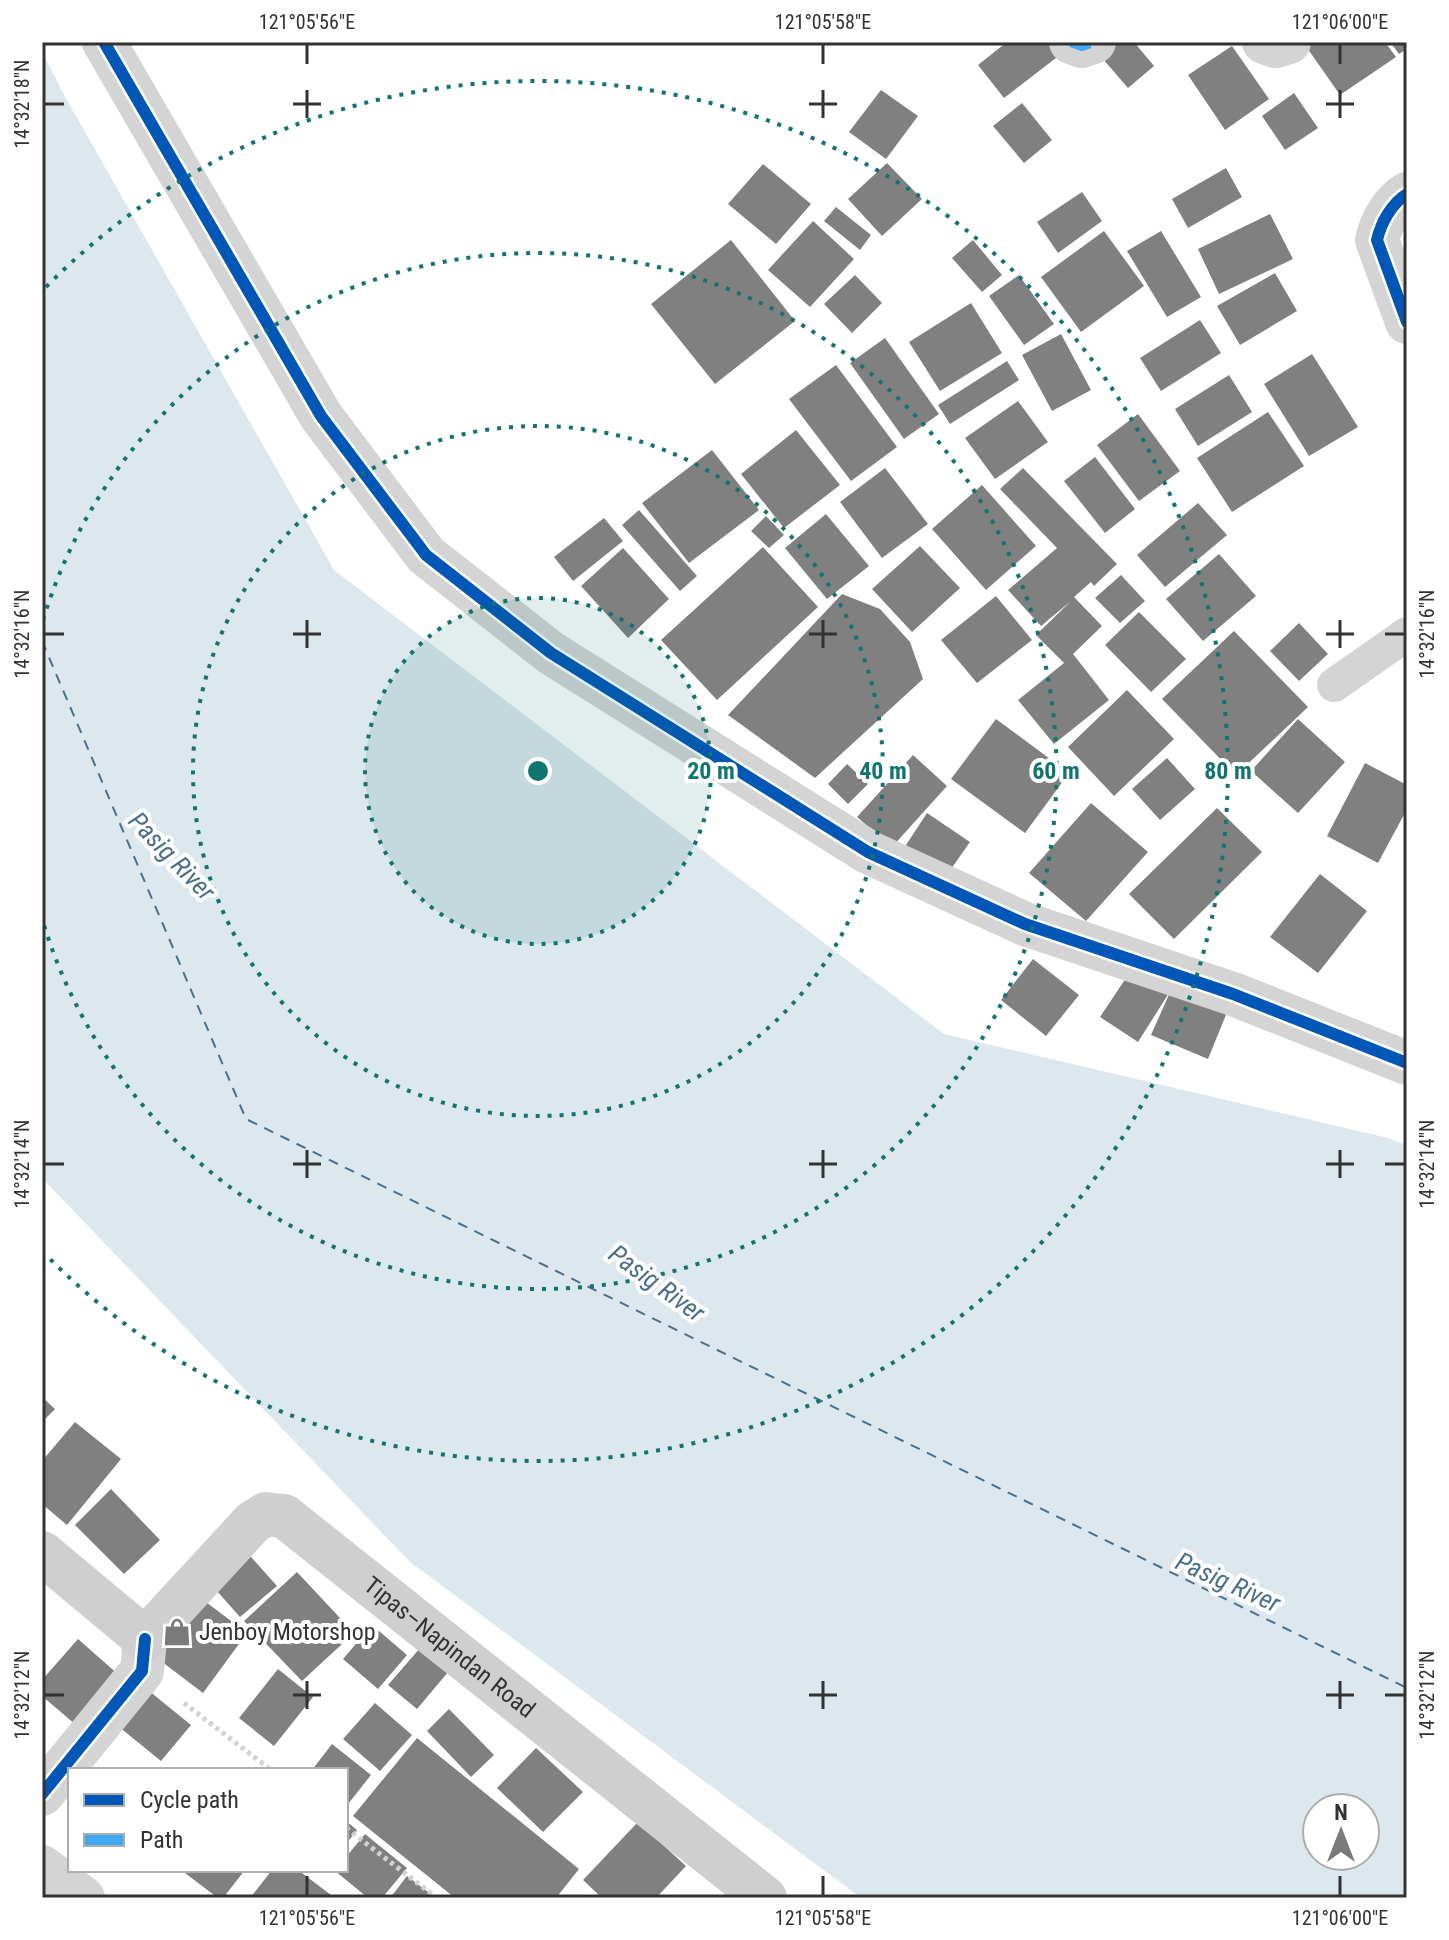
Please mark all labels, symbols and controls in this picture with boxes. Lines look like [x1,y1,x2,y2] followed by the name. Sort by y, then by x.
[259,10,355,34] text: 121°05'56"E
[775,10,871,34] text: 121°05'58"E
[1292,10,1388,34] text: 121°06'00"E
[10,59,34,149] text: 14°32'18"N
[10,589,34,679] text: 14°32'16"N
[1415,589,1439,679] text: 14°32'16"N
[524,757,552,785] centre of rings
[687,757,735,785] text: 20 m
[859,757,907,785] text: 40 m
[1032,757,1080,785] text: 60 m
[1204,757,1252,785] text: 80 m
[123,806,222,907] water label: Pasig River
[10,1119,34,1209] text: 14°32'14"N
[1415,1119,1439,1209] text: 14°32'14"N
[603,1238,712,1328] water label: Pasig River
[1171,1546,1286,1619] water label: Pasig River
[358,1571,540,1724] street label: Tipas–Napindan Road
[162,1617,192,1647] shop icon: Jenboy Motorshop
[199,1618,376,1646] place label: Jenboy Motorshop
[10,1650,34,1740] text: 14°32'12"N
[1415,1650,1439,1740] text: 14°32'12"N
[68,1768,348,1872] legend
[140,1786,239,1814] text: Cycle path
[1301,1792,1381,1872] north arrow
[1334,1800,1348,1825] text: N
[140,1826,183,1854] text: Path
[259,1906,355,1930] text: 121°05'56"E
[775,1906,871,1930] text: 121°05'58"E
[1292,1906,1388,1930] text: 121°06'00"E

